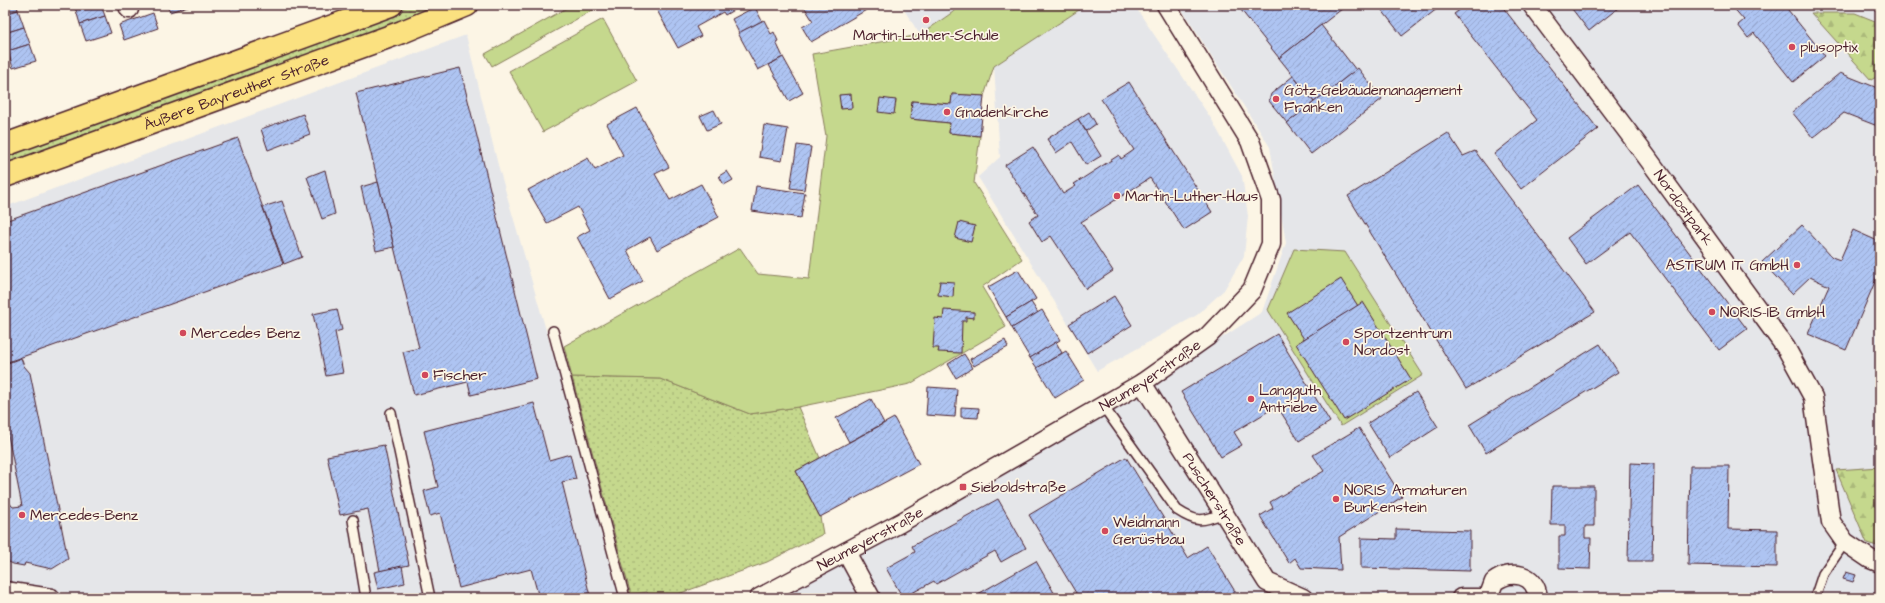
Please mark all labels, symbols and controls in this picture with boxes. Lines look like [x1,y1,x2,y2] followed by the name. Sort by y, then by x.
[921,15,931,25] marker: Martin-Luther-Schule
[853,25,999,46] place label: Martin-Luther-Schule
[1800,37,1859,58] place label: plusoptix
[1787,42,1797,52] marker: plusoptix
[141,49,332,135] street label: Äußere Bayreuther Straße
[1284,80,1463,118] place label: Götz-Gebäudemanagement Franken
[1271,94,1281,104] marker: Götz-Gebäudemanagement Franken
[955,102,1049,123] place label: Gnadenkirche
[942,107,952,117] marker: Gnadenkirche
[1649,165,1718,250] street label: Nordostpark
[1125,186,1259,207] place label: Martin-Luther-Haus
[1112,191,1122,201] marker: Martin-Luther-Haus
[1666,255,1789,276] place label: ASTRUM IT GmbH
[1792,260,1802,270] marker: ASTRUM IT GmbH
[1720,302,1825,323] place label: NORIS-IB GmbH
[1707,307,1717,317] marker: NORIS-IB GmbH
[191,323,301,344] place label: Mercedes Benz
[1354,323,1452,361] place label: Sportzentrum Nordost
[178,328,188,338] marker: Mercedes Benz
[1095,334,1205,416] street label: Neumeyerstraße
[1341,337,1351,347] marker: Sportzentrum Nordost
[433,365,487,386] place label: Fischer
[420,370,430,380] marker: Fischer
[1259,380,1322,418] place label: Langguth Antriebe
[1246,394,1256,404] marker: Langguth Antriebe
[1178,448,1252,550] street label: Puscherstraße
[971,477,1066,498] place label: Sieboldstraße
[1344,480,1467,518] place label: NORIS Armaturen Burkenstein
[958,482,968,492] marker: Sieboldstraße
[1331,494,1341,504] marker: NORIS Armaturen Burkenstein
[813,501,927,576] street label: Neumeyerstraße
[30,505,139,526] place label: Mercedes-Benz
[17,510,27,520] marker: Mercedes-Benz
[1113,512,1185,550] place label: Weidmann Gerüstbau
[1100,526,1110,536] marker: Weidmann Gerüstbau

